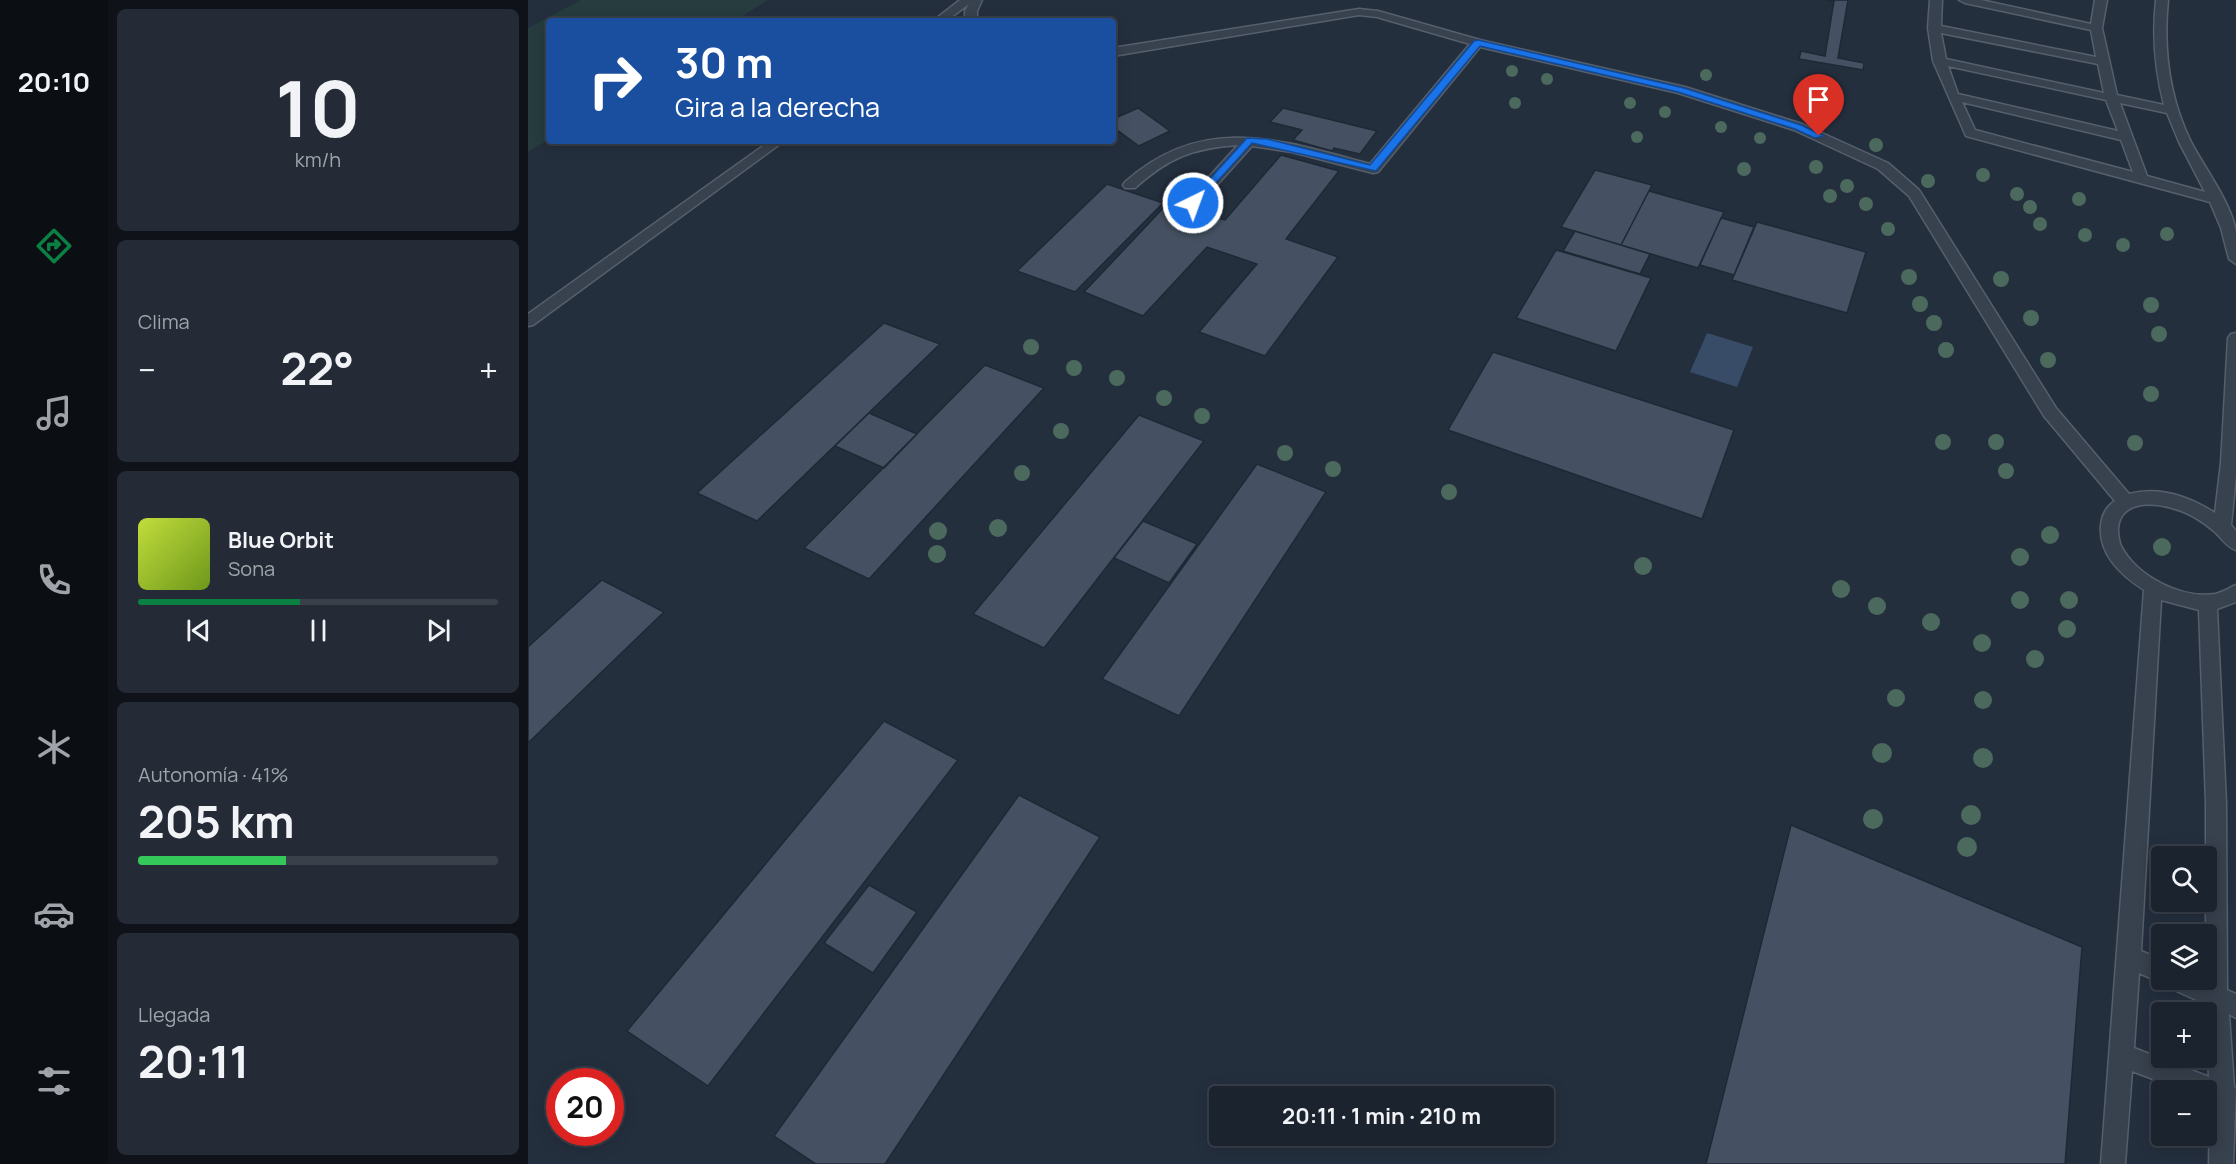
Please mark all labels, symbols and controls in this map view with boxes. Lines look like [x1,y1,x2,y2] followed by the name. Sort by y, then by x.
[675,33,773,91] text: 30 m
[576,42,654,120] icon: right
[275,54,361,160] text: 10
[18,63,90,100] text: 20:10
[1793,74,1844,136] pin
[1802,83,1835,116] icon: arrive
[675,88,880,125] text: Gira a la derecha
[295,146,341,173] text: km/h
[1161,171,1225,235] position arrow
[33,225,75,267] icon: directions
[138,308,190,335] text: Clima
[280,337,354,399] text: 22°
[138,347,156,392] text: −
[479,347,498,392] text: +
[33,392,75,434] icon: music
[228,525,334,555] text: Blue Orbit
[228,555,275,582] text: Sona
[33,559,75,601] icon: phone
[182,614,215,647] icon: previous
[302,614,335,647] icon: pause
[422,614,455,647] icon: next
[33,726,75,768] icon: climate
[138,761,289,788] text: Autonomía · 41%
[138,790,294,852] text: 205 km
[2151,846,2217,1146] map controls
[2151,846,2217,912] button: search
[33,893,75,935] icon: car
[2151,924,2217,990] button: layers
[138,1001,210,1028] text: Llegada
[2151,1002,2217,1068] button: +
[138,1030,249,1092] text: 20:11
[33,1060,75,1102] icon: filters
[546,1068,624,1146] speed limit sign: 20
[2151,1080,2217,1146] button: −
[1282,1101,1481,1131] text: 20:11 · 1 min · 210 m

